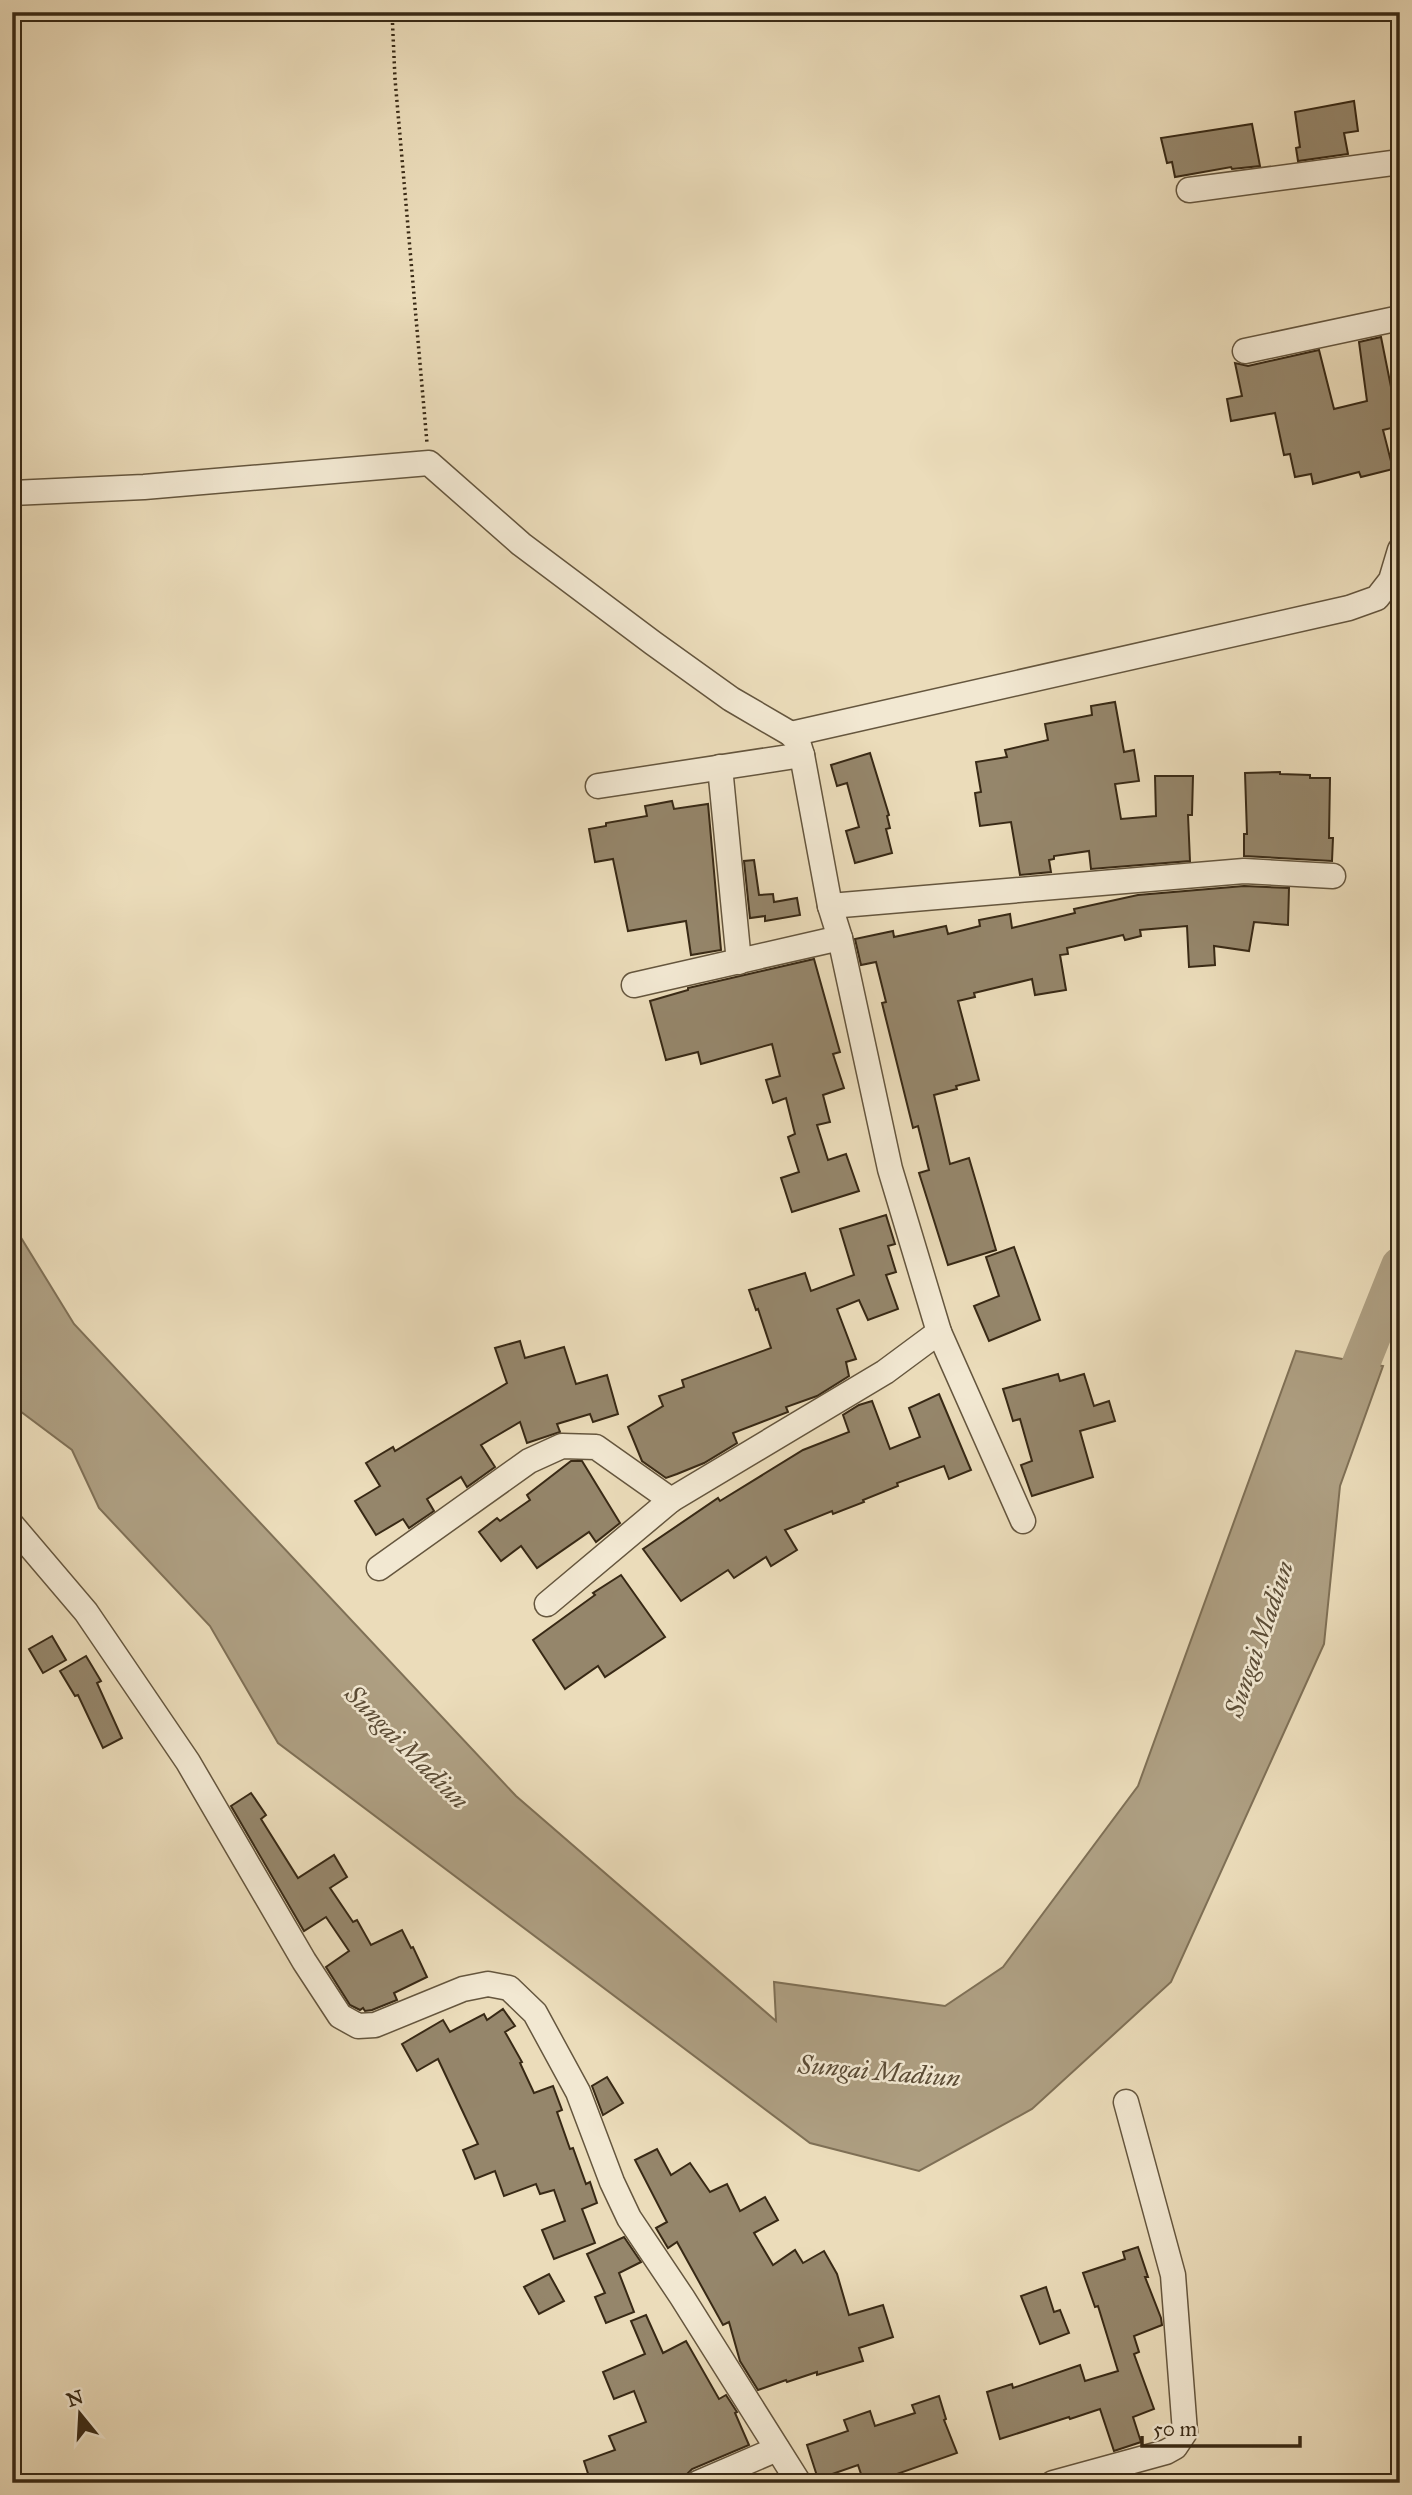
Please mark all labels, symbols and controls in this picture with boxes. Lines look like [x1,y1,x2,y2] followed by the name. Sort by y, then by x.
[1217,1556,1301,1722] water label: Sungai Madiun
[337,1677,476,1816] water label: Sungai Madiun
[796,2048,962,2094] water label: Sungai Madiun
[46,2380,116,2450] north arrow
[64,2385,86,2412] text: N
[1142,2404,1300,2448] scale bar
[1153,2416,1198,2442] text: 50 m

